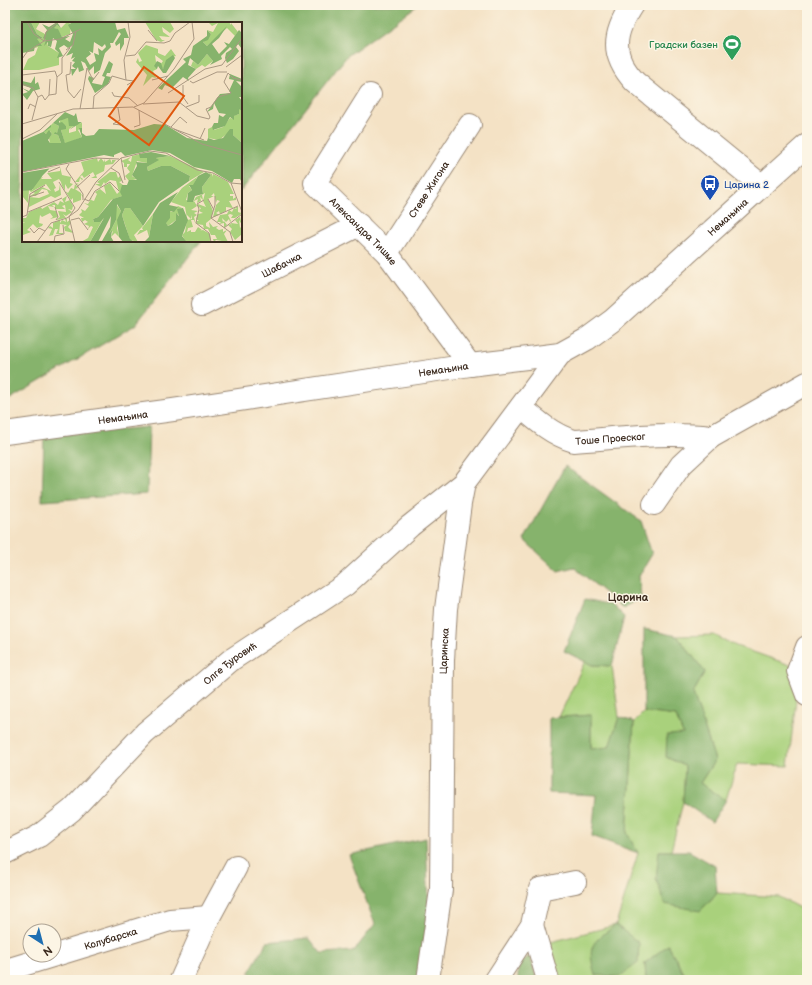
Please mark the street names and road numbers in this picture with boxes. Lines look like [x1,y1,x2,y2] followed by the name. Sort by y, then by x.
[406,159,452,220] street label: Стеве Жигона
[326,195,399,268] street label: Александра Тишме
[705,196,751,239] street label: Немањина
[260,250,304,281] street label: Шабачка
[418,360,469,380] street label: Немањина
[97,408,149,427] street label: Немањина
[575,431,646,448] street label: Тоше Проеског
[438,627,452,674] street label: Царинска
[201,640,259,688] street label: Олге Ђуровић
[83,925,139,953] street label: Колубарска

